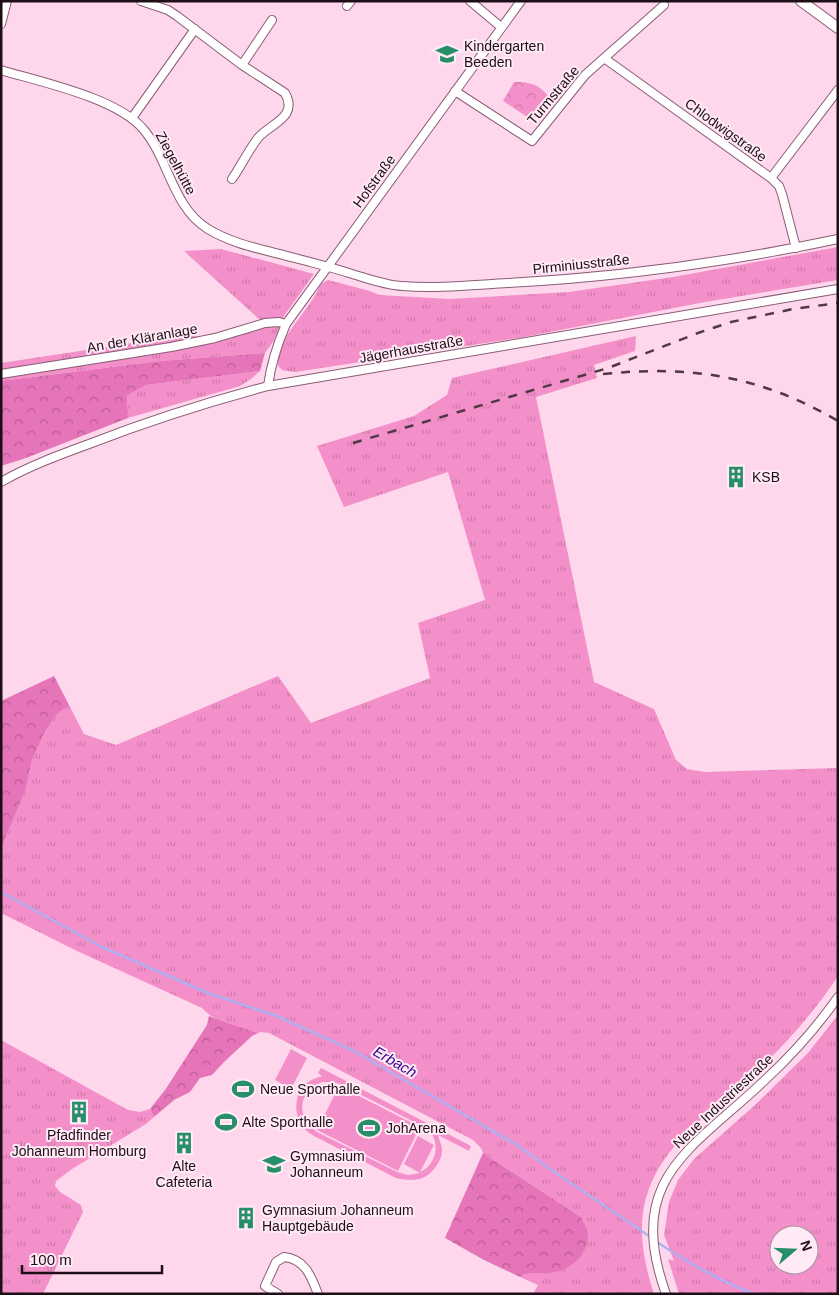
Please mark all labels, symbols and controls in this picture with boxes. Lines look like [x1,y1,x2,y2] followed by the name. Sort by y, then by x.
[464,38,544,70] place label: Kindergarten Beeden
[434,41,460,67] school or university icon: Kindergarten Beeden
[524,62,582,128] street label: Turmstraße
[682,95,770,165] street label: Chlodwigstraße
[153,129,199,198] street label: Ziegelhütte
[349,151,399,211] street label: Hofstraße
[532,251,630,277] street label: Pirminiusstraße
[85,320,199,356] street label: An der Kläranlage
[358,332,464,366] street label: Jägerhausstraße
[723,464,749,490] building icon: KSB
[752,469,780,485] place label: KSB
[370,1042,420,1081] water label: Erbach
[670,1050,776,1151] street label: Neue Industriestraße
[230,1076,256,1102] sports icon: Neue Sporthalle
[260,1081,361,1097] place label: Neue Sporthalle
[66,1099,92,1125] building icon: Pfadfinder Johanneum Homburg
[213,1109,239,1135] sports icon: Alte Sporthalle
[242,1114,333,1130] place label: Alte Sporthalle
[356,1115,382,1141] sports icon: JohArena
[386,1120,446,1136] place label: JohArena
[12,1127,146,1159] place label: Pfadfinder Johanneum Homburg
[171,1130,197,1156] building icon: Alte Cafeteria
[290,1148,365,1180] place label: Gymnasium Johanneum
[261,1151,287,1177] school or university icon: Gymnasium Johanneum
[156,1158,213,1190] place label: Alte Cafeteria
[262,1202,414,1234] place label: Gymnasium Johanneum Hauptgebäude
[233,1205,259,1231] building icon: Gymnasium Johanneum Hauptgebäude
[769,1225,819,1275] north arrow
[797,1238,816,1253] text: N
[22,1242,162,1274] scale bar
[30,1251,72,1268] text: 100 m

